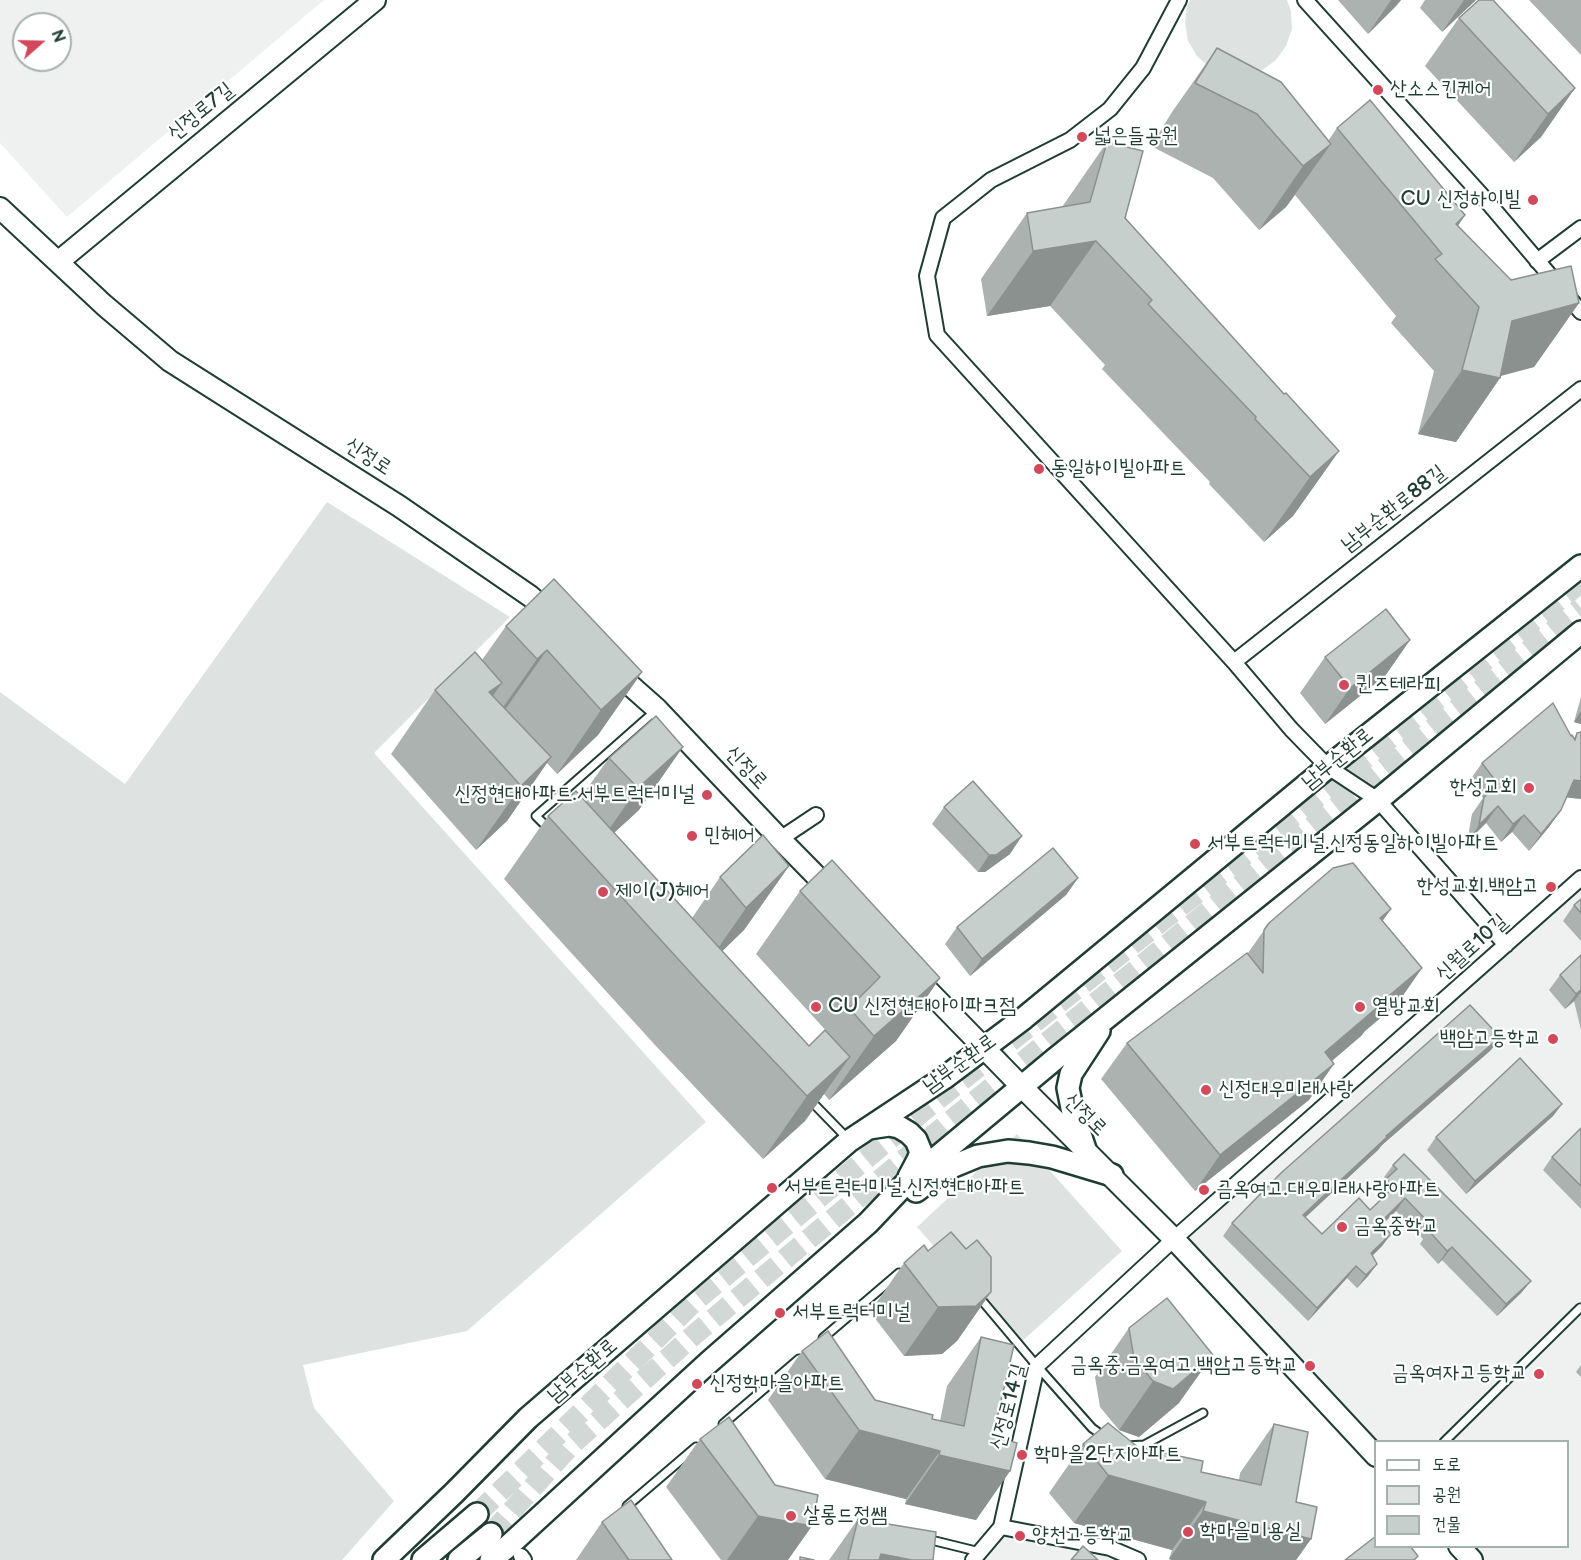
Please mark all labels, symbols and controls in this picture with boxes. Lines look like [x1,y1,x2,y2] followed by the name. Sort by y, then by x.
[12,12,72,72] north arrow
[47,27,68,45] text: N
[1390,77,1491,103] place label: 산소스킨케어
[163,78,239,146] street label: 신정로7길
[1371,83,1385,97] marker: 산소스킨케어
[1094,124,1178,150] place label: 넓은들공원
[1075,130,1089,144] marker: 넓은들공원
[1401,187,1521,213] place label: CU 신정하이빌
[1526,193,1540,207] marker: CU 신정하이빌
[340,433,396,481] street label: 신정로
[1051,456,1186,482] place label: 동일하이빌아파트
[1337,460,1451,558] street label: 남부순환로88길
[1032,462,1046,476] marker: 동일하이빌아파트
[1356,672,1440,698] place label: 퀸즈테라피
[1337,678,1351,692] marker: 퀸즈테라피
[1297,723,1379,795] street label: 남부순환로
[719,741,773,795] street label: 신정로
[1449,775,1517,801] place label: 한성교회
[1522,781,1536,795] marker: 한성교회
[454,782,695,808] place label: 신정현대아파트.서부트럭터미널
[700,788,714,802] marker: 신정현대아파트.서부트럭터미널
[704,823,755,849] place label: 민헤어
[685,829,699,843] marker: 민헤어
[1207,831,1498,857] place label: 서부트럭터미널.신정동일하이빌아파트
[1188,837,1202,851] marker: 서부트럭터미널.신정동일하이빌아파트
[1417,874,1539,900] place label: 한성교회.백암고
[615,879,709,905] place label: 제이(J)헤어
[1544,880,1558,894] marker: 한성교회.백암고
[596,885,610,899] marker: 제이(J)헤어
[1431,909,1513,987] street label: 신월로10길
[828,994,1016,1020] place label: CU 신정현대아이파크점
[1372,994,1440,1020] place label: 열방교회
[809,1000,823,1014] marker: CU 신정현대아이파크점
[1353,1000,1367,1014] marker: 열방교회
[1440,1026,1541,1052] place label: 백암고등학교
[918,1029,1002,1099] street label: 남부순환로
[1546,1032,1560,1046] marker: 백암고등학교
[1218,1077,1353,1103] place label: 신정대우미래사랑
[1199,1083,1213,1097] marker: 신정대우미래사랑
[1058,1088,1112,1142] street label: 신정로
[784,1175,1025,1201] place label: 서부트럭터미널.신정현대아파트
[1216,1177,1440,1203] place label: 금옥여고.대우미래사랑아파트
[765,1181,779,1195] marker: 서부트럭터미널.신정현대아파트
[1197,1183,1211,1197] marker: 금옥여고.대우미래사랑아파트
[1354,1214,1438,1240] place label: 금옥중학교
[1335,1220,1349,1234] marker: 금옥중학교
[792,1300,910,1326] place label: 서부트럭터미널
[773,1306,787,1320] marker: 서부트럭터미널
[543,1334,623,1408] street label: 남부순환로
[1070,1353,1298,1379] place label: 금옥중.금옥여고.백암고등학교
[1303,1359,1317,1373] marker: 금옥중.금옥여고.백암고등학교
[985,1361,1033,1453] street label: 신정로14길
[1392,1361,1527,1387] place label: 금옥여자고등학교
[1532,1367,1546,1381] marker: 금옥여자고등학교
[709,1371,844,1397] place label: 신정학마을아파트
[690,1377,704,1391] marker: 신정학마을아파트
[1374,1440,1569,1548] legend
[1034,1442,1182,1468] place label: 학마을2단지아파트
[1015,1448,1029,1462] marker: 학마을2단지아파트
[1432,1454,1461,1475] text: 도로
[1432,1484,1461,1505] text: 공원
[803,1503,887,1529] place label: 살롱드정쌤
[784,1509,798,1523] marker: 살롱드정쌤
[1432,1514,1461,1535] text: 건물
[1200,1519,1301,1545] place label: 학마을미용실
[1032,1523,1133,1549] place label: 양천고등학교
[1181,1525,1195,1539] marker: 학마을미용실
[1013,1529,1027,1543] marker: 양천고등학교

